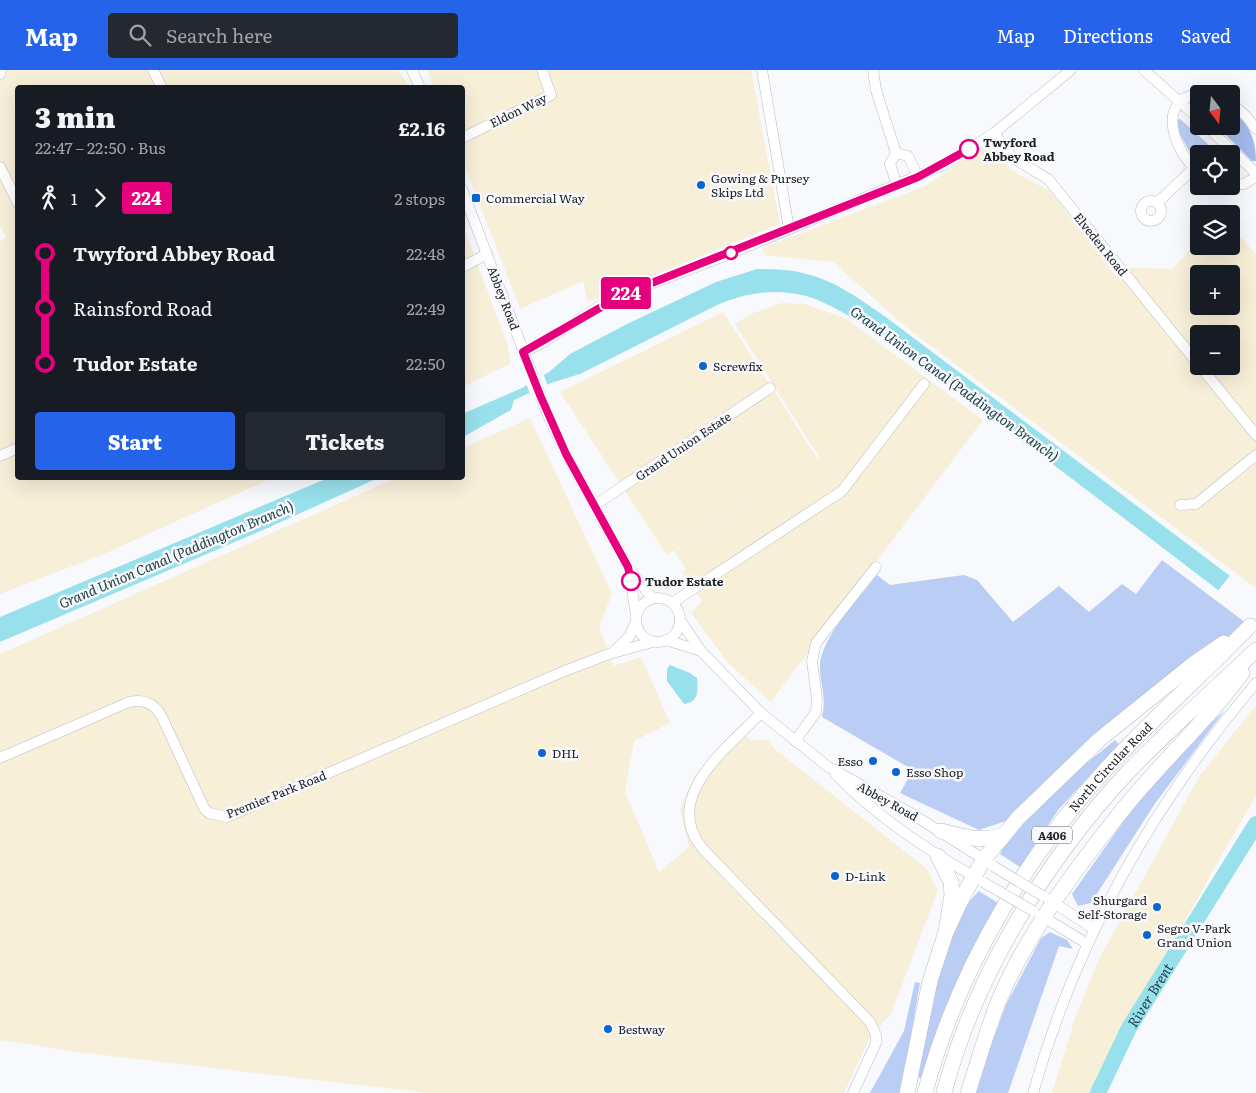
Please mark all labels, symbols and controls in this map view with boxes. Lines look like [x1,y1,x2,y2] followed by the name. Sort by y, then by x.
[108,13,458,58] search box
[25,18,78,53] text: Map
[126,21,154,49] icon: search
[166,21,272,49] text: Search here
[997,22,1035,49] text: Map
[1063,22,1153,49] text: Directions
[1181,22,1231,49] text: Saved
[1190,85,1240,135] north arrow
[1190,85,1240,375] map controls
[486,88,550,132] street label: Eldon Way
[35,95,116,137] text: 3 min
[398,114,445,142] text: £2.16
[983,133,1055,165] place label: Twyford Abbey Road
[35,135,166,159] text: 22:47 – 22:50 · Bus
[959,139,979,159] marker: Twyford Abbey Road
[1190,145,1240,195] button: locate
[711,169,809,201] place label: Gowing & Pursey Skips Ltd
[695,179,707,191] marker: Gowing & Pursey Skips Ltd
[35,184,63,212] icon: walk
[86,184,114,212] icon: forward
[132,184,162,211] text: 224
[71,186,78,210] text: 1
[394,186,445,210] text: 2 stops
[486,189,585,207] place label: Commercial Way
[470,192,482,204] marker: Commercial Way
[1190,205,1240,255] button: layers
[1070,208,1133,280] street label: Elveden Road
[73,239,275,267] text: Twyford Abbey Road
[406,241,445,265] text: 22:48
[724,246,738,260] unlabelled marker
[484,263,525,333] street label: Abbey Road
[1190,265,1240,315] button: +
[597,277,655,309] line badge: 224
[611,279,641,306] text: 224
[73,294,212,322] text: Rainsford Road
[407,296,445,320] text: 22:49
[847,301,1063,465] water label: Grand Union Canal (Paddington Branch)
[1190,325,1240,375] button: −
[73,349,197,377] text: Tudor Estate
[406,351,445,375] text: 22:50
[713,357,763,375] place label: Screwfix
[697,360,709,372] marker: Screwfix
[631,407,735,485] street label: Grand Union Estate
[35,412,235,470] button: Start
[245,412,445,470] button: Tickets
[56,495,296,613] water label: Grand Union Canal (Paddington Branch)
[621,571,641,591] marker: Tudor Estate
[645,572,724,590] place label: Tudor Estate
[1064,717,1157,816] street label: North Circular Road
[552,744,579,762] place label: DHL
[536,747,548,759] marker: DHL
[837,752,863,770] place label: Esso
[867,755,879,767] marker: Esso
[906,763,963,781] place label: Esso Shop
[223,765,329,822] street label: Premier Park Road
[890,766,902,778] marker: Esso Shop
[854,777,922,825] street label: Abbey Road
[1032,826,1072,844] road number: A406
[845,867,886,885] place label: D-Link
[829,870,841,882] marker: D-Link
[1078,891,1148,923] place label: Shurgard Self-Storage
[1151,901,1163,913] marker: Shurgard Self-Storage
[1157,919,1232,951] place label: Segro V-Park Grand Union
[1141,929,1153,941] marker: Segro V-Park Grand Union
[1122,959,1177,1031] water label: River Brent
[618,1020,665,1038] place label: Bestway
[602,1023,614,1035] marker: Bestway

